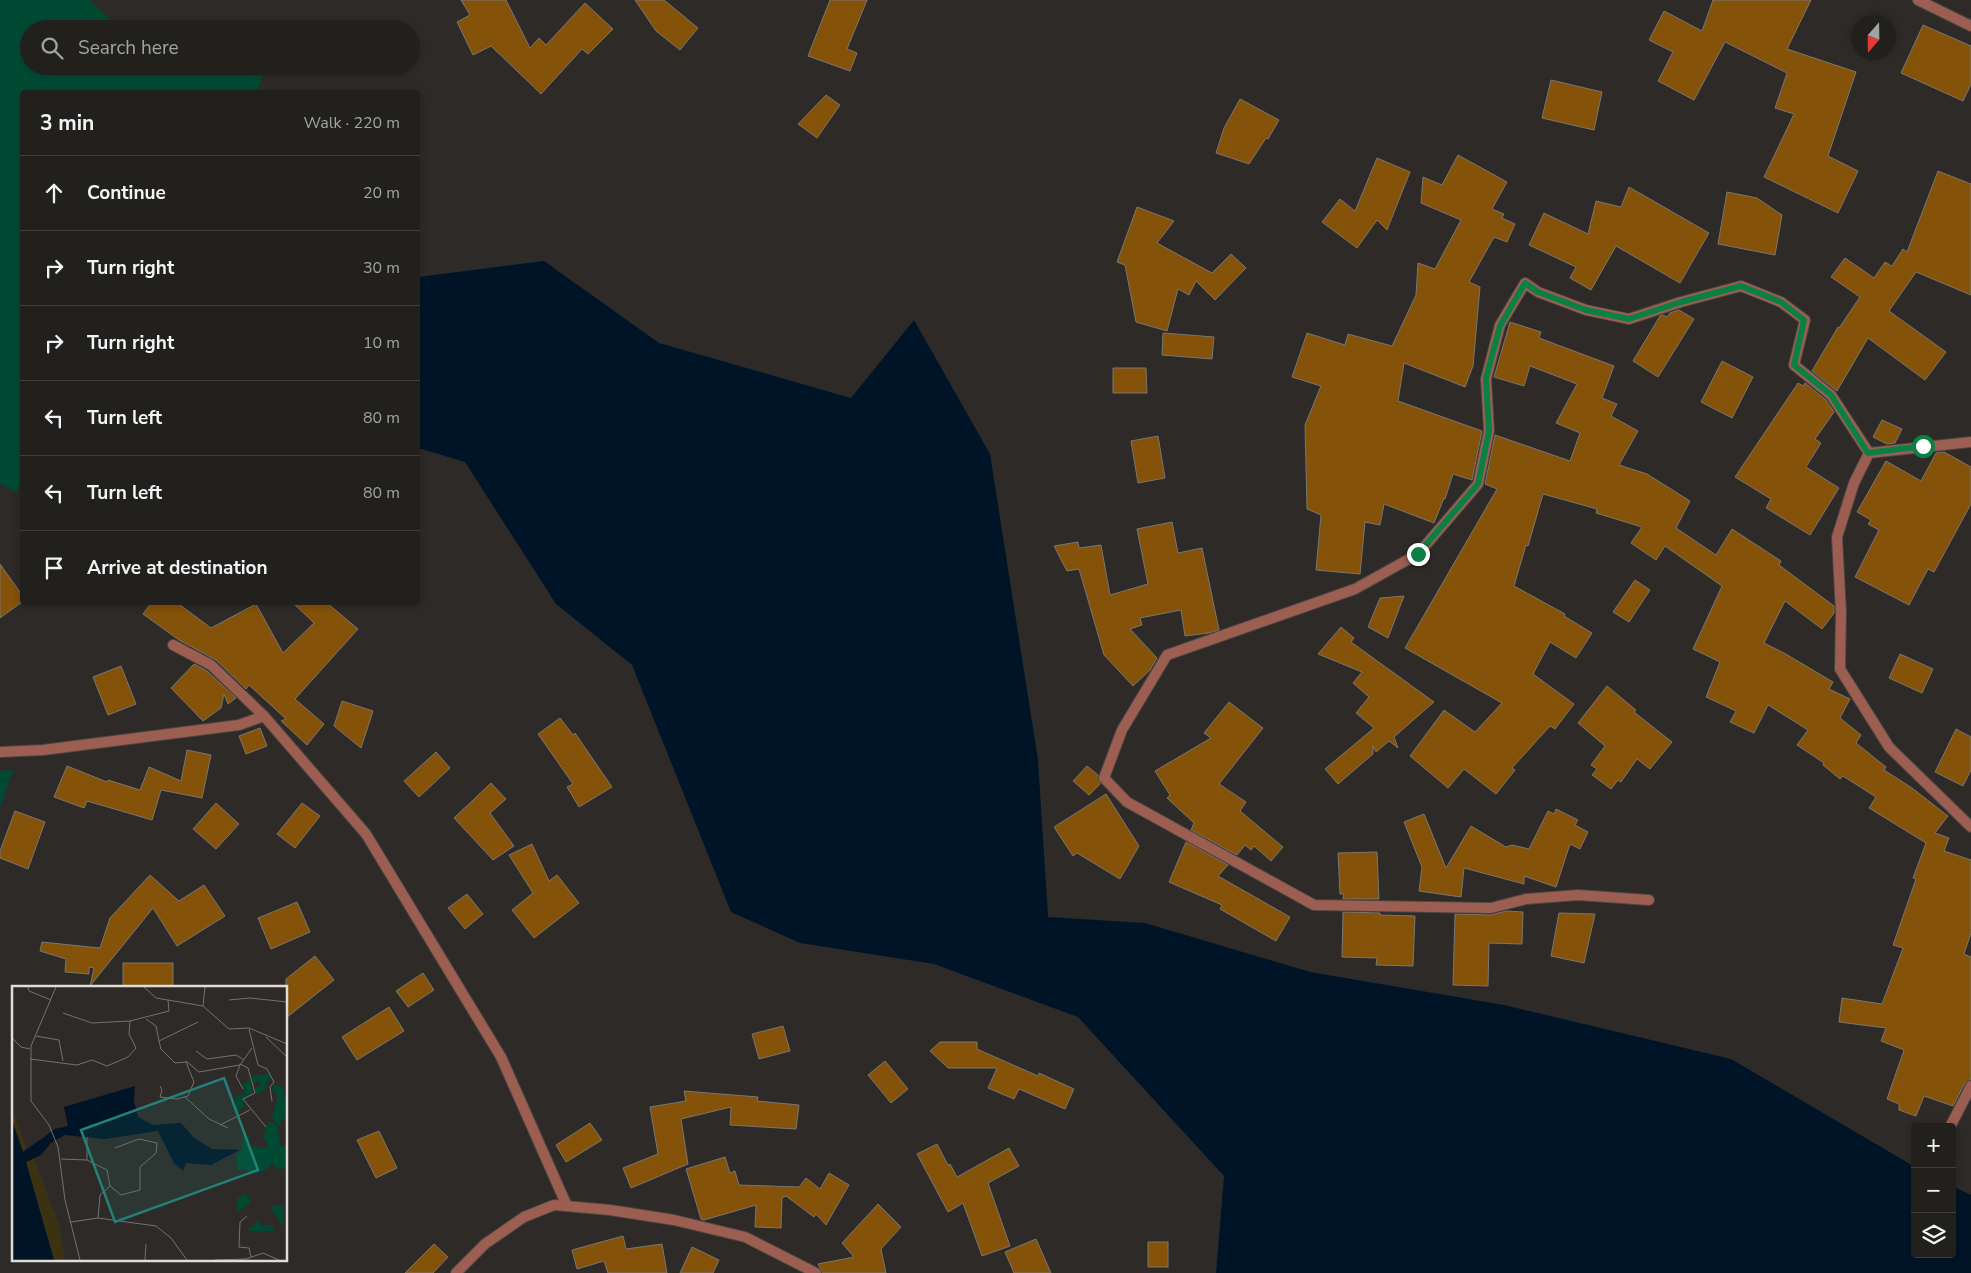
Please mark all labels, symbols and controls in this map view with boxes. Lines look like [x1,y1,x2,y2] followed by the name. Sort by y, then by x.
[1851,15,1896,60] north arrow
[20,20,420,75] search box
[38,34,66,62] icon: search
[78,35,179,61] text: Search here
[40,109,94,137] text: 3 min
[304,112,400,134] text: Walk · 220 m
[40,179,68,207] icon: ahead
[87,180,166,206] text: Continue
[363,182,400,204] text: 20 m
[40,254,68,282] icon: right
[87,255,174,281] text: Turn right
[363,257,400,279] text: 30 m
[40,329,68,357] icon: right
[87,330,174,356] text: Turn right
[363,332,400,354] text: 10 m
[40,404,68,432] icon: left
[87,405,162,431] text: Turn left
[363,407,400,429] text: 80 m
[1912,435,1935,458] route start
[40,479,68,507] icon: left
[87,480,162,506] text: Turn left
[363,482,400,504] text: 80 m
[1407,543,1430,566] route end
[40,554,68,582] icon: arrive
[87,555,268,581] text: Arrive at destination
[12,986,288,1260] inset map
[1911,1123,1956,1258] map controls
[1911,1123,1956,1168] button: +
[1911,1168,1956,1213] button: −
[1911,1213,1956,1258] button: layers

